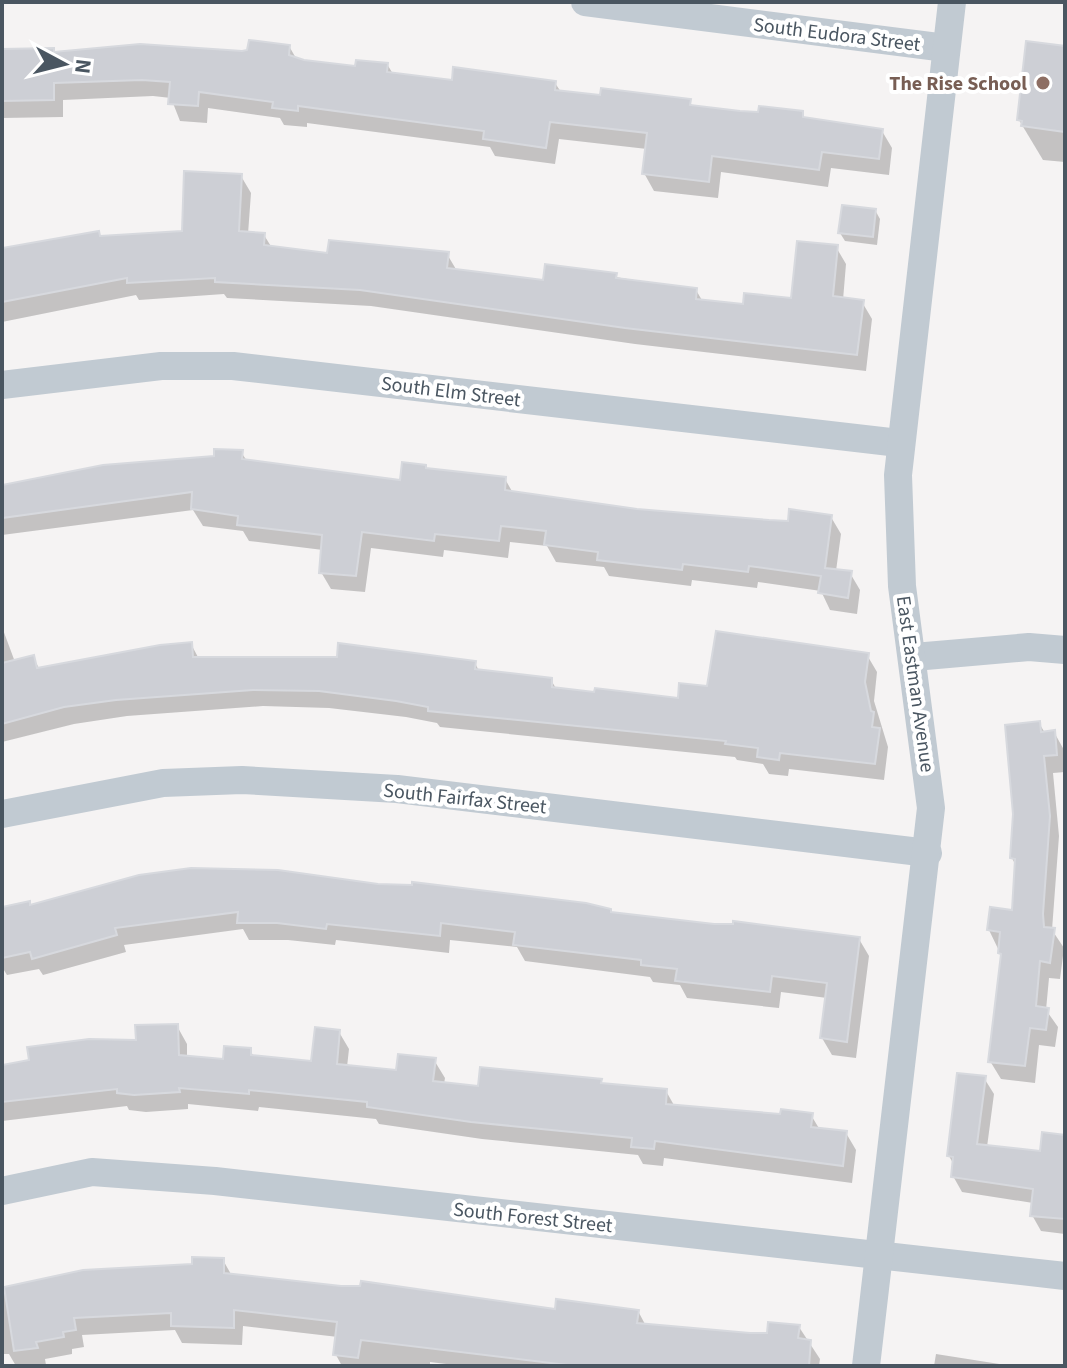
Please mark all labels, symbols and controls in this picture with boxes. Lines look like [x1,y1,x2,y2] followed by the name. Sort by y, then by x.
[752,11,922,59] street label: South Eudora Street
[24,24,104,104] north arrow
[66,57,100,76] text: N
[889,70,1027,98] place label: The Rise School
[1034,74,1052,92] marker: The Rise School
[380,370,522,414] street label: South Elm Street
[889,594,941,774] street label: East Eastman Avenue
[382,777,548,822] street label: South Fairfax Street
[452,1196,614,1240] street label: South Forest Street

